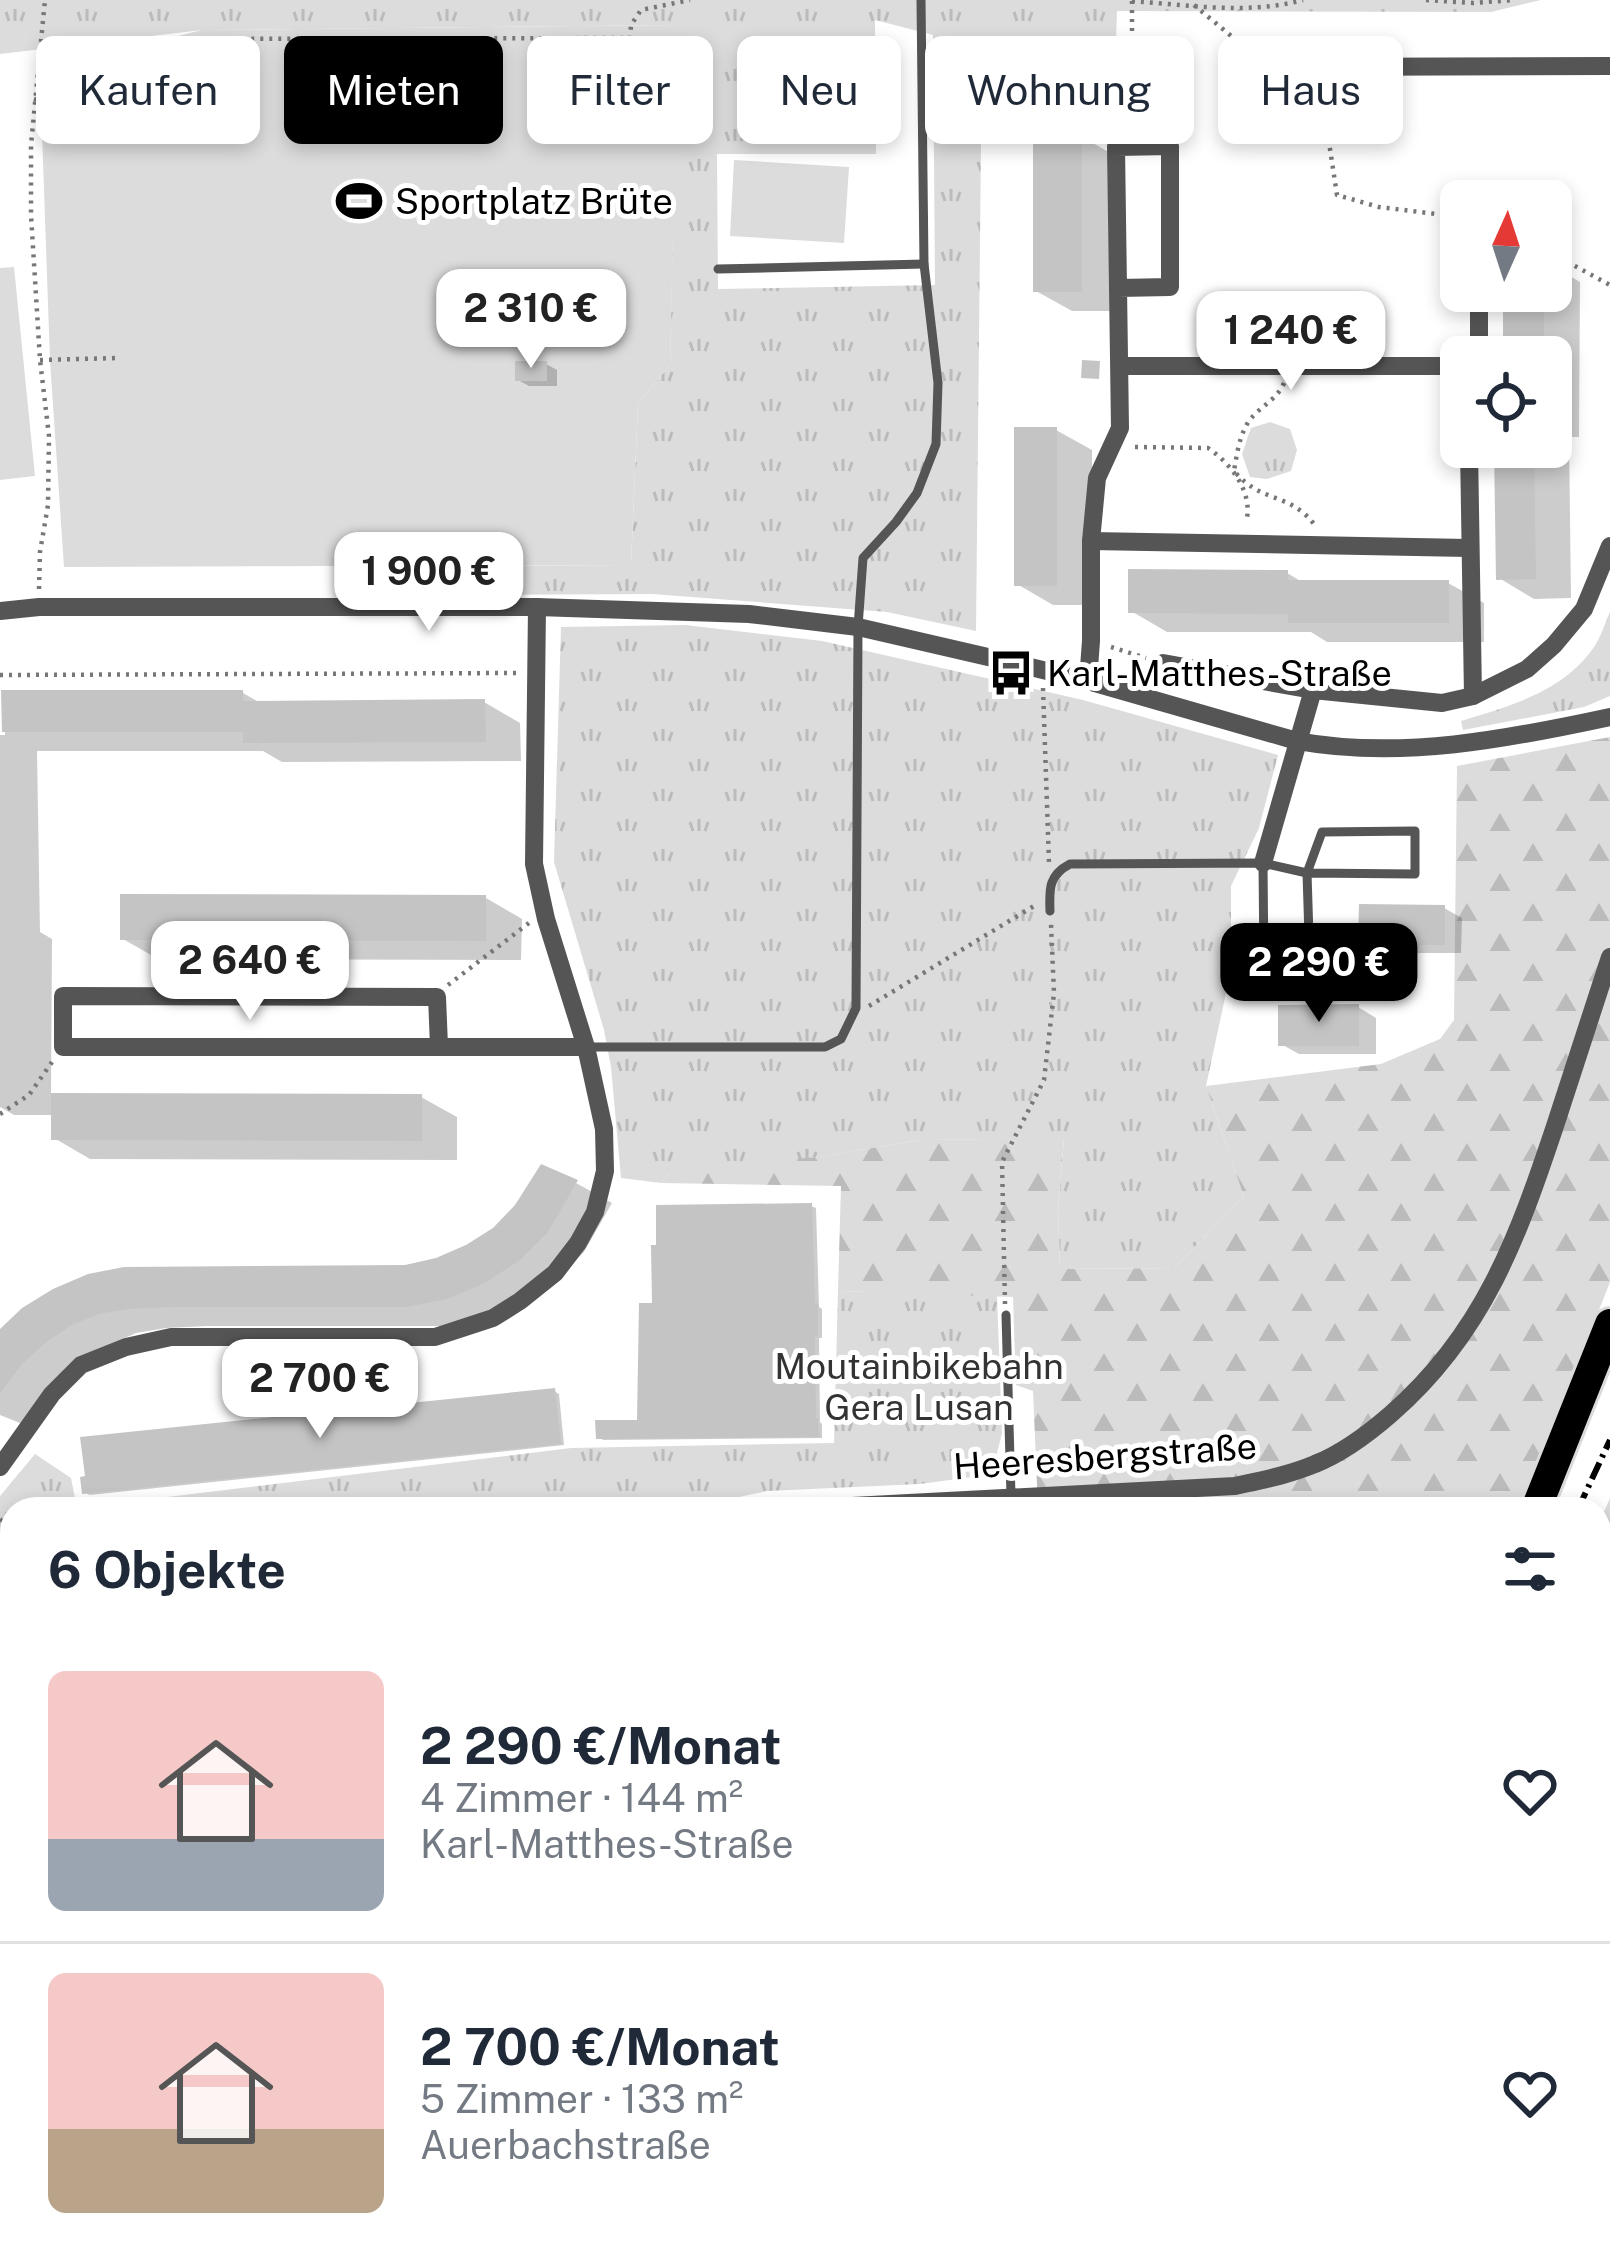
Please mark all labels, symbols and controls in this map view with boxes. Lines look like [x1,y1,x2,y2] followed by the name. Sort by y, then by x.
[36,36,260,144] chip: Kaufen
[284,36,503,144] chip: Mieten
[527,36,713,144] chip: Filter
[737,36,901,144] chip: Neu
[925,36,1194,144] chip: Wohnung
[1218,36,1403,144] chip: Haus
[334,176,384,226] sports icon: Sportplatz Brüte
[395,180,673,222] place label: Sportplatz Brüte
[1440,180,1572,312] north arrow
[1440,180,1572,468] map controls
[420,269,642,371] pin: 2 310 €
[463,285,599,331] text: 2 310 €
[1180,291,1402,393] pin: 1 240 €
[1223,307,1359,353] text: 1 240 €
[1440,336,1572,468] button: locate
[318,532,540,634] pin: 1 900 €
[361,548,497,594] text: 1 900 €
[986,648,1036,698] bus stop icon: Karl-Matthes-Straße
[1047,652,1392,694] place label: Karl-Matthes-Straße
[139,921,361,1023] pin: 2 640 €
[1208,923,1430,1025] pin: 2 290 €
[178,937,322,983] text: 2 640 €
[1247,939,1391,985] text: 2 290 €
[209,1339,431,1441] pin: 2 700 €
[774,1345,1064,1428] park label: Moutainbikebahn Gera Lusan
[249,1355,391,1401] text: 2 700 €
[952,1424,1258,1488] street label: Heeresbergstraße
[1497,1536,1563,1602] icon: filters
[48,1540,286,1599] text: 6 Objekte
[420,1716,781,1775] text: 2 290 €/Monat
[144,1719,288,1863] icon: home
[1497,1758,1563,1824] icon: heart
[420,1775,743,1821] text: 4 Zimmer · 144 m²
[420,1821,794,1867] text: Karl-Matthes-Straße
[420,2017,780,2076] text: 2 700 €/Monat
[144,2021,288,2165] icon: home
[1497,2060,1563,2126] icon: heart
[420,2076,743,2122] text: 5 Zimmer · 133 m²
[420,2122,711,2168] text: Auerbachstraße

